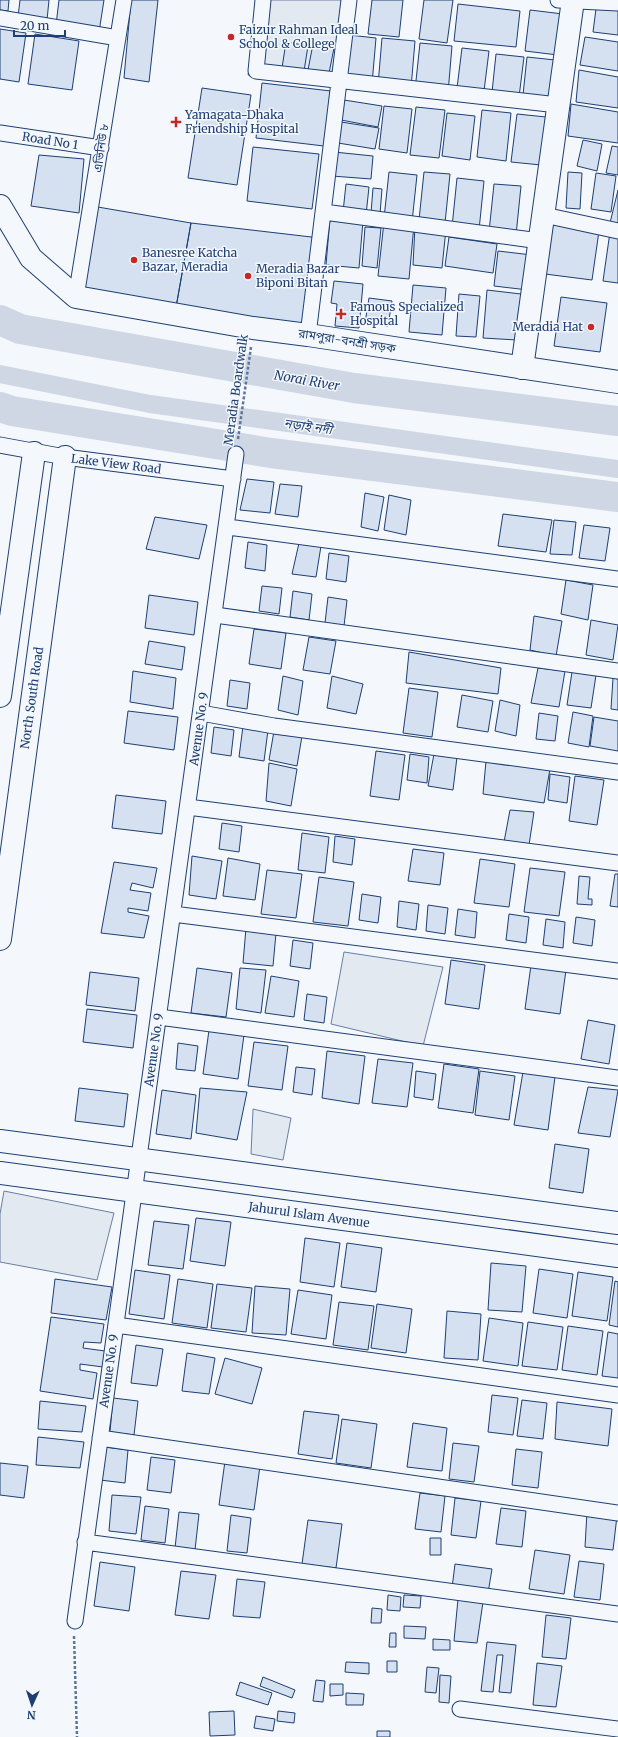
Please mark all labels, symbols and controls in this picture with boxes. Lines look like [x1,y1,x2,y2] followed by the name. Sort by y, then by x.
[14,12,65,38] scale bar
[20,18,49,33] text: 20 m
[239,22,359,51] place label: Faizur Rahman Ideal School & College
[226,32,236,42] marker: Faizur Rahman Ideal School & College
[184,107,299,136] place label: Yamagata-Dhaka Friendship Hospital
[170,116,182,128] marker: Yamagata-Dhaka Friendship Hospital
[90,122,111,173] street label: এভিনিউ ৮
[21,129,80,152] street label: Road No 1
[142,245,238,274] place label: Banesree Katcha Bazar, Meradia
[129,255,139,265] marker: Banesree Katcha Bazar, Meradia
[256,261,340,290] place label: Meradia Bazar Biponi Bitan
[243,271,253,281] marker: Meradia Bazar Biponi Bitan
[350,299,464,328] place label: Famous Specialized Hospital
[335,308,347,320] marker: Famous Specialized Hospital
[512,319,583,334] place label: Meradia Hat
[586,322,596,332] marker: Meradia Hat
[296,325,397,357] street label: রামপুরা-বনশ্রী সড়ক
[220,333,251,447] street label: Meradia Boardwalk
[273,366,342,395] water label: Norai River
[283,415,336,439] water label: নড়াই নদী
[70,451,162,476] street label: Lake View Road
[17,646,46,750] street label: North South Road
[186,691,211,768] street label: Avenue No. 9
[141,1012,166,1089] street label: Avenue No. 9
[247,1198,371,1230] street label: Jahurul Islam Avenue
[96,1333,121,1410] street label: Avenue No. 9
[12,1685,52,1725] north arrow
[26,1708,36,1722] text: N

